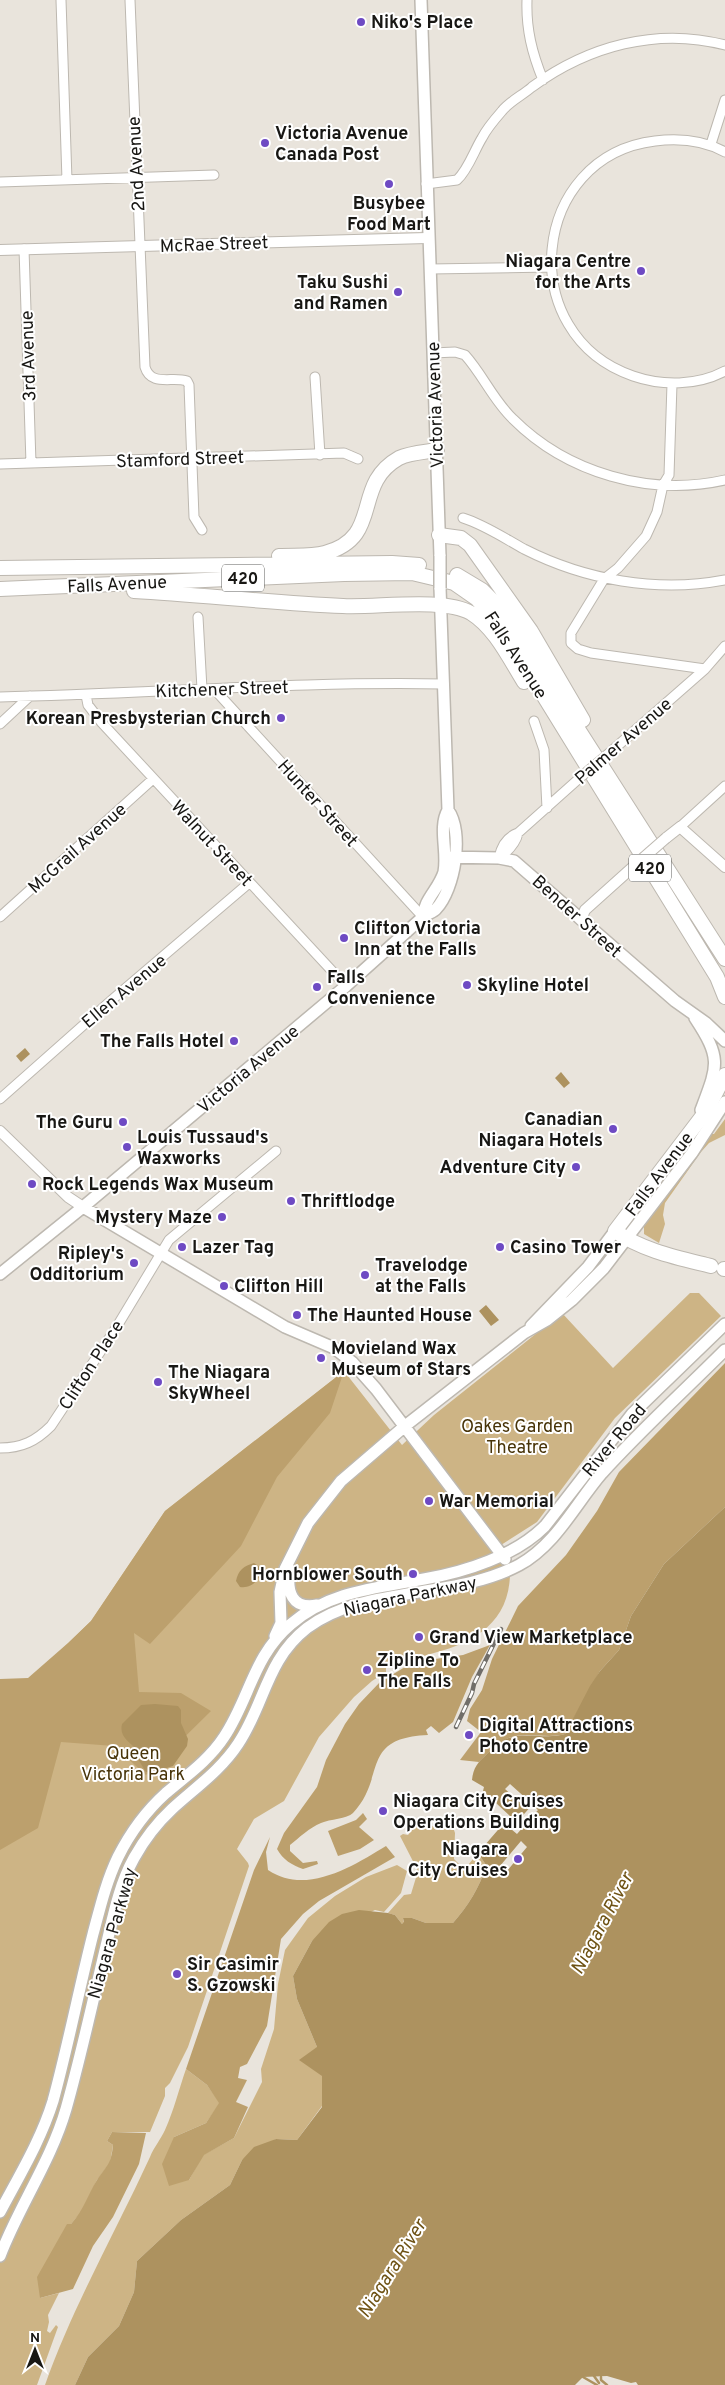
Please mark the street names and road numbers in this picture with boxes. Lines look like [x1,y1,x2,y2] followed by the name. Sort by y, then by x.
[124,116,151,212] street label: 2nd Avenue
[159,232,269,259] street label: McRae Street
[16,310,43,402] street label: 3rd Avenue
[423,341,450,468] street label: Victoria Avenue
[116,447,244,474] street label: Stamford Street
[222,564,264,592] road number: 420
[67,571,167,600] street label: Falls Avenue
[478,608,552,704] street label: Falls Avenue
[155,677,289,704] street label: Kitchener Street
[571,694,677,791] street label: Palmer Avenue
[272,755,362,853] street label: Hunter Street
[165,796,257,892] street label: Walnut Street
[24,799,132,899] street label: McGrail Avenue
[629,854,671,881] road number: 420
[526,871,626,963] street label: Bender Street
[78,950,172,1034] street label: Ellen Avenue
[193,1021,305,1120] street label: Victoria Avenue
[621,1128,699,1222] street label: Falls Avenue
[55,1317,130,1415] street label: Clifton Place
[578,1400,652,1482] street label: River Road
[341,1572,479,1623] street label: Niagara Parkway
[84,1865,143,2002] street label: Niagara Parkway

